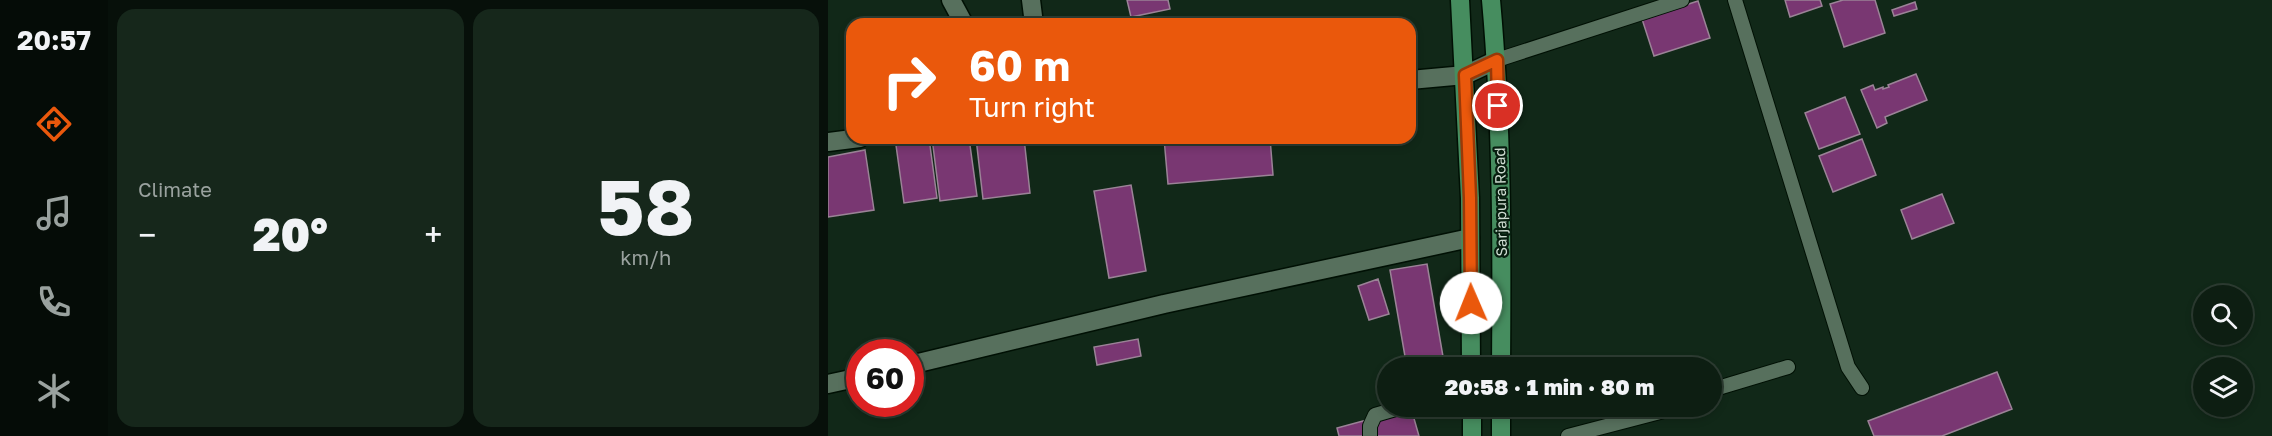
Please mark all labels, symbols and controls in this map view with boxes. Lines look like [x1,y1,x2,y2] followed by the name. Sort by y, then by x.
[17,24,91,56] text: 20:57
[969,40,1070,90] text: 60 m
[870,42,948,120] icon: right
[1472,80,1523,131] pin
[1481,89,1514,122] icon: arrive
[969,91,1095,123] text: Turn right
[33,103,75,145] icon: directions
[1490,147,1510,257] street label: Sarjapura Road
[597,159,695,252] text: 58
[138,177,212,201] text: Climate
[33,192,75,234] icon: music
[253,207,328,261] text: 20°
[138,215,156,254] text: −
[424,215,443,254] text: +
[620,245,671,269] text: km/h
[1439,271,1503,335] position arrow
[33,281,75,323] icon: phone
[2193,285,2253,417] map controls
[2193,285,2253,345] button: search
[846,339,924,417] speed limit sign: 60
[2193,357,2253,417] button: layers
[33,370,75,412] icon: climate
[1445,373,1654,400] text: 20:58 · 1 min · 80 m

